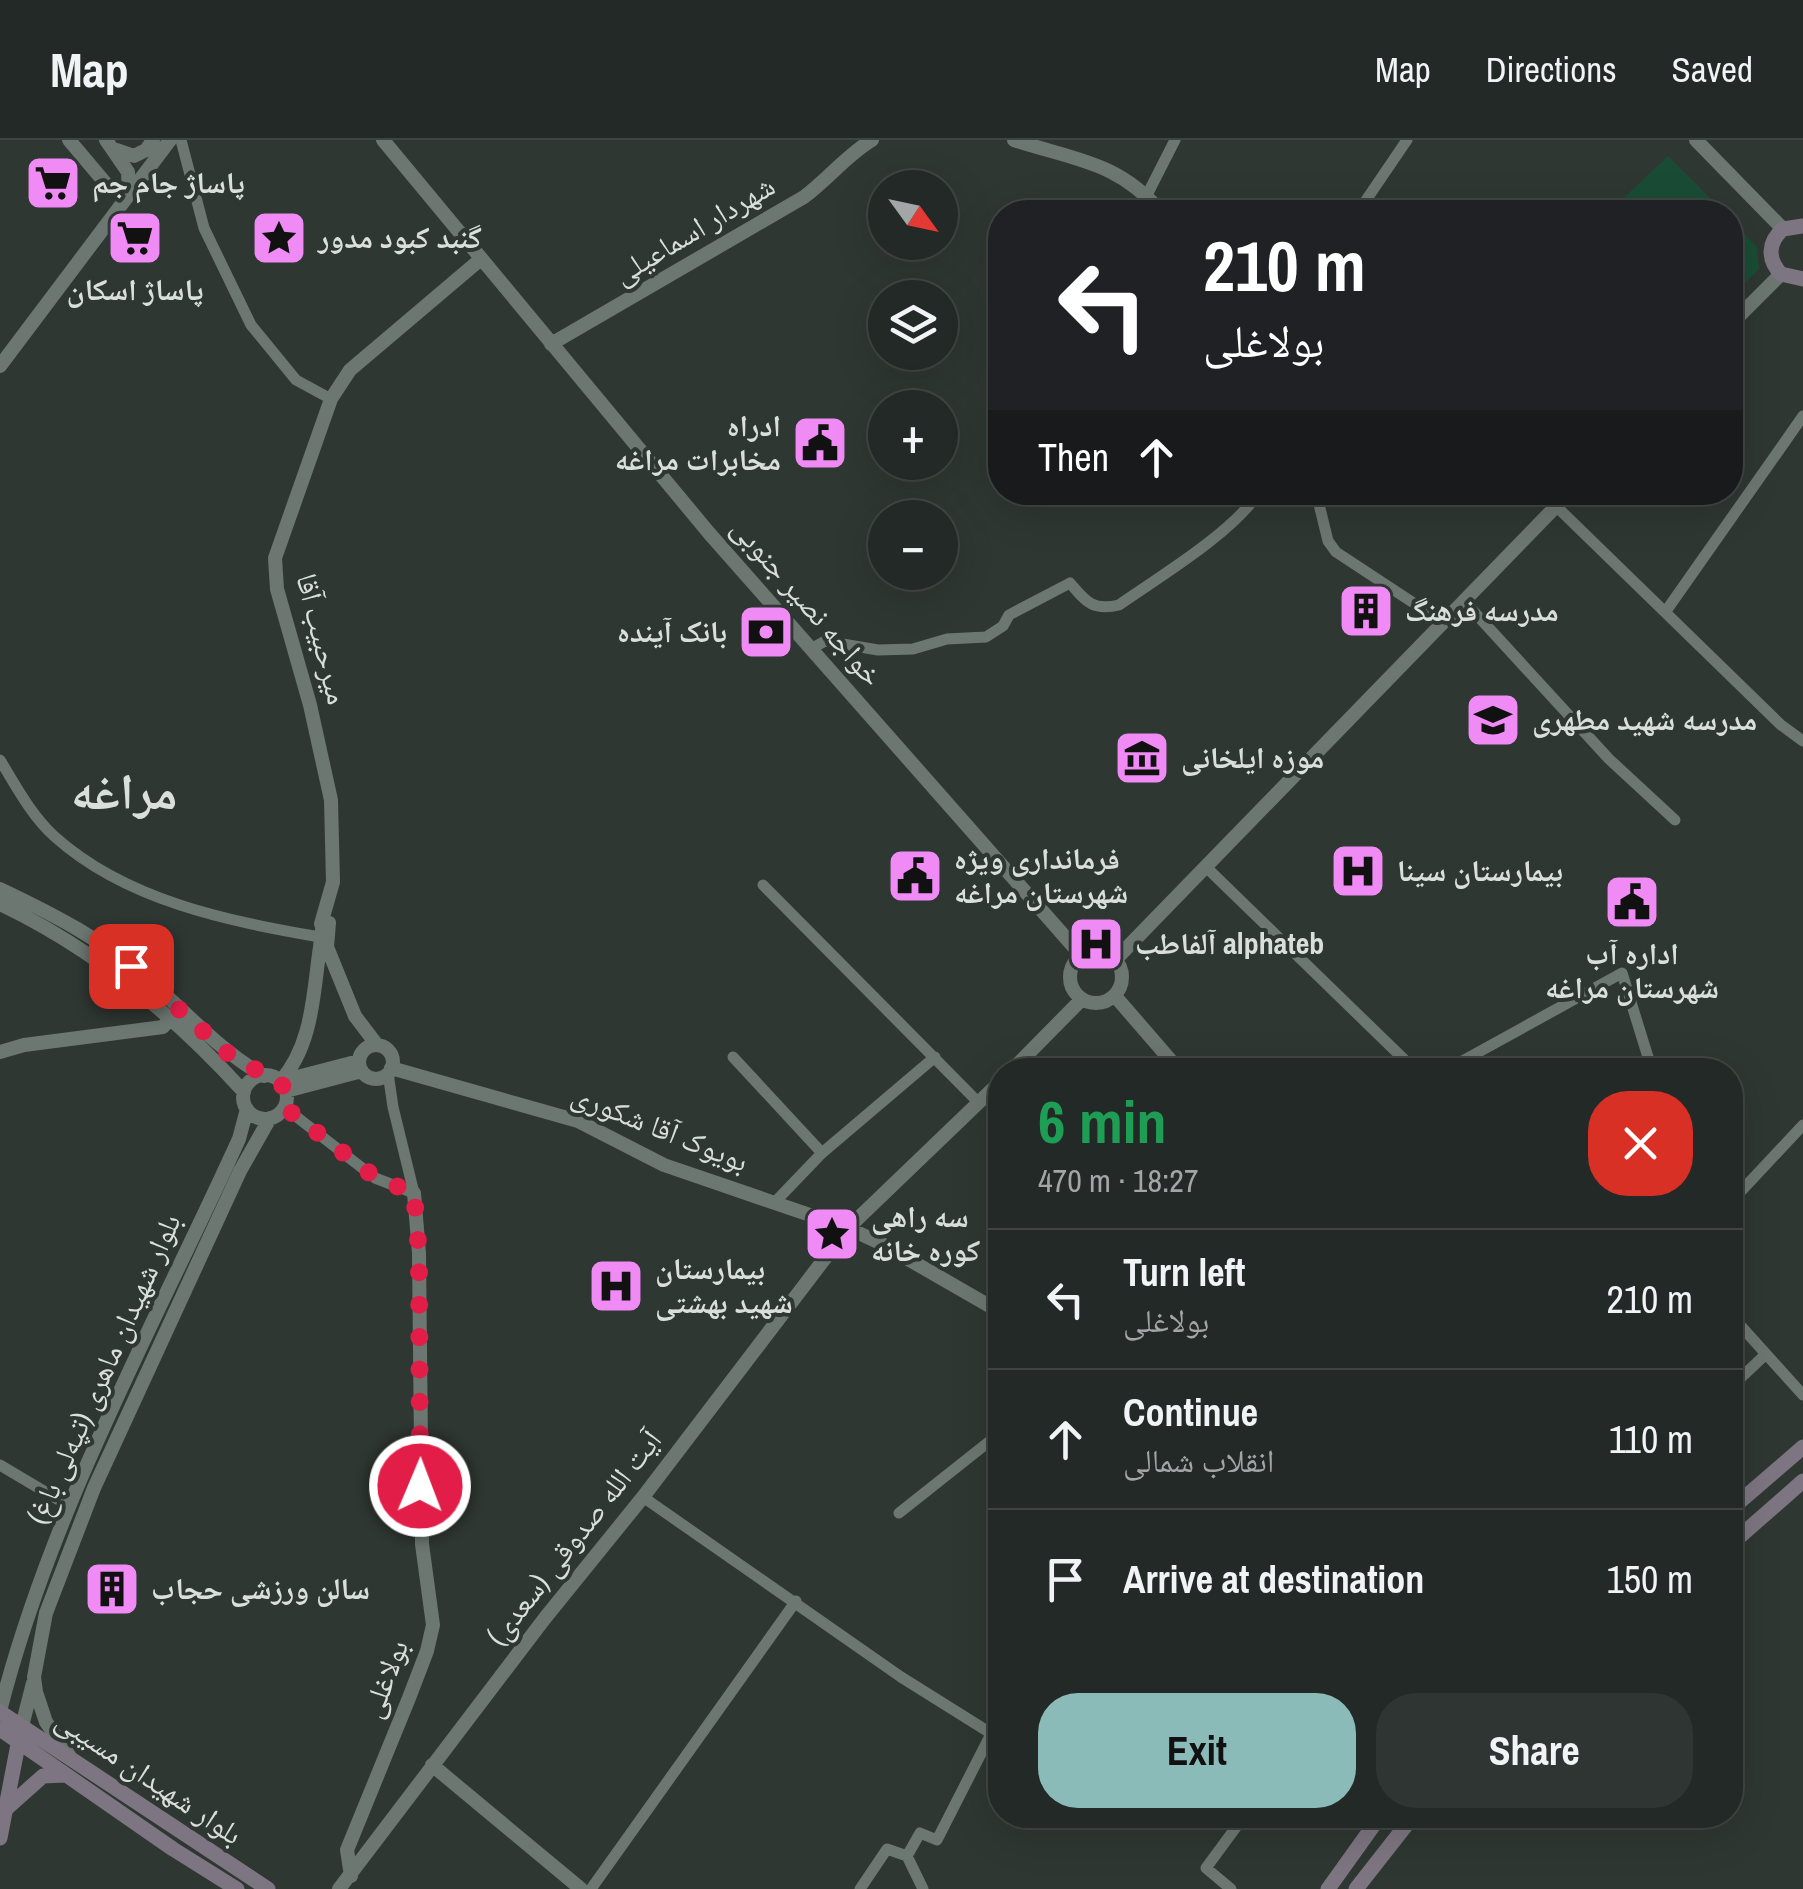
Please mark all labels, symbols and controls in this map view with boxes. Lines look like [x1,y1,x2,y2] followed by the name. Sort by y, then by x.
[50,37,129,102] text: Map
[1375,46,1431,93] text: Map
[1486,46,1617,93] text: Directions
[1672,46,1753,93] text: Saved
[23,153,83,213] supermarket icon: پاساژ جام جم
[92,162,245,204] place label: پاساژ جام جم
[605,165,782,293] street label: شهردار اسماعیلی
[868,170,958,260] north arrow
[868,170,958,590] map controls
[105,208,165,268] supermarket icon: پاساژ اسکان
[249,208,309,268] place icon: گنبد کبود مدور
[316,217,482,257] place label: گنبد کبود مدور
[1203,219,1366,313] text: 210 m
[1038,240,1168,370] icon: left
[66,269,204,309] place label: پاساژ اسکان
[868,280,958,370] button: layers
[1203,310,1324,371] text: بولاغلی
[868,390,958,480] button: +
[615,405,781,479] place label: ادراه مخابرات مراغه
[790,413,850,473] public building icon: ادراه مخابرات مراغه
[1129,430,1184,485] icon: ahead
[1038,432,1109,483] text: Then
[868,500,958,590] button: −
[723,508,892,694] street label: خواجه نصیر جنوبی
[287,569,359,709] street label: میرحبیب آقا
[1336,581,1396,641] building icon: مدرسه فرهنگ
[1405,590,1559,630] place label: مدرسه فرهنگ
[736,602,796,662] bank icon: بانک آینده
[617,611,727,651] place label: بانک آینده
[1463,690,1523,750] school or university icon: مدرسه شهید مطهری
[1532,699,1757,739] place label: مدرسه شهید مطهری
[1112,728,1172,788] museum icon: موزه ایلخانی
[1181,737,1324,777] place label: موزه ایلخانی
[71,757,177,825] district label: مراغه
[954,838,1128,912] place label: فرمانداری ویژه شهرستان مراغه
[1328,841,1388,901] hospital icon: بیمارستان سینا
[885,846,945,906] public building icon: فرمانداری ویژه شهرستان مراغه
[1397,850,1563,890] place label: بیمارستان سینا
[1602,872,1662,932] public building icon: اداره آب شهرستان مراغه
[1066,914,1126,974] hospital icon: آلفاطب alphateb
[1135,923,1324,963] place label: آلفاطب alphateb
[89,924,174,1009] pin
[1545,933,1719,1007] place label: اداره آب شهرستان مراغه
[104,939,159,994] icon: arrive
[566,1074,755,1181] street label: بویوک آقا شکوری
[1038,1081,1167,1162] text: 6 min
[1588,1091,1693,1196] button: close
[1038,1159,1198,1202] text: 470 m · 18:27
[871,1196,980,1270] place label: سه راهی کوره خانه
[802,1204,862,1264] place icon: سه راهی کوره خانه
[17,1207,190,1530] street label: بلوار شهیدان ماهری (تپه‌لی باغ)
[1123,1247,1245,1298] text: Turn left
[655,1248,793,1322] place label: بیمارستان شهید بهشتی
[586,1256,646,1316] hospital icon: بیمارستان شهید بهشتی
[1038,1272,1093,1327] icon: left
[1606,1274,1693,1325] text: 210 m
[1123,1299,1209,1342] text: بولاغلی
[1123,1387,1258,1438] text: Continue
[1038,1412,1093,1467] icon: ahead
[1609,1414,1693,1465] text: 110 m
[476,1420,671,1653] street label: آیت الله صدوقی (سعدی)
[368,1434,472,1538] position arrow
[1123,1439,1274,1482] text: انقلاب شمالی
[1038,1552,1093,1607] icon: arrive
[1123,1554,1424,1605] text: Arrive at destination
[1606,1554,1693,1605] text: 150 m
[82,1559,142,1619] building icon: سالن ورزشی حجاب
[151,1568,370,1608] place label: سالن ورزشی حجاب
[351,1634,417,1724] street label: بولاغلی
[1038,1693,1356,1808] button: Exit
[1376,1693,1693,1808] button: Share
[49,1699,251,1853] street label: بلوار شهیدان مسیبی

